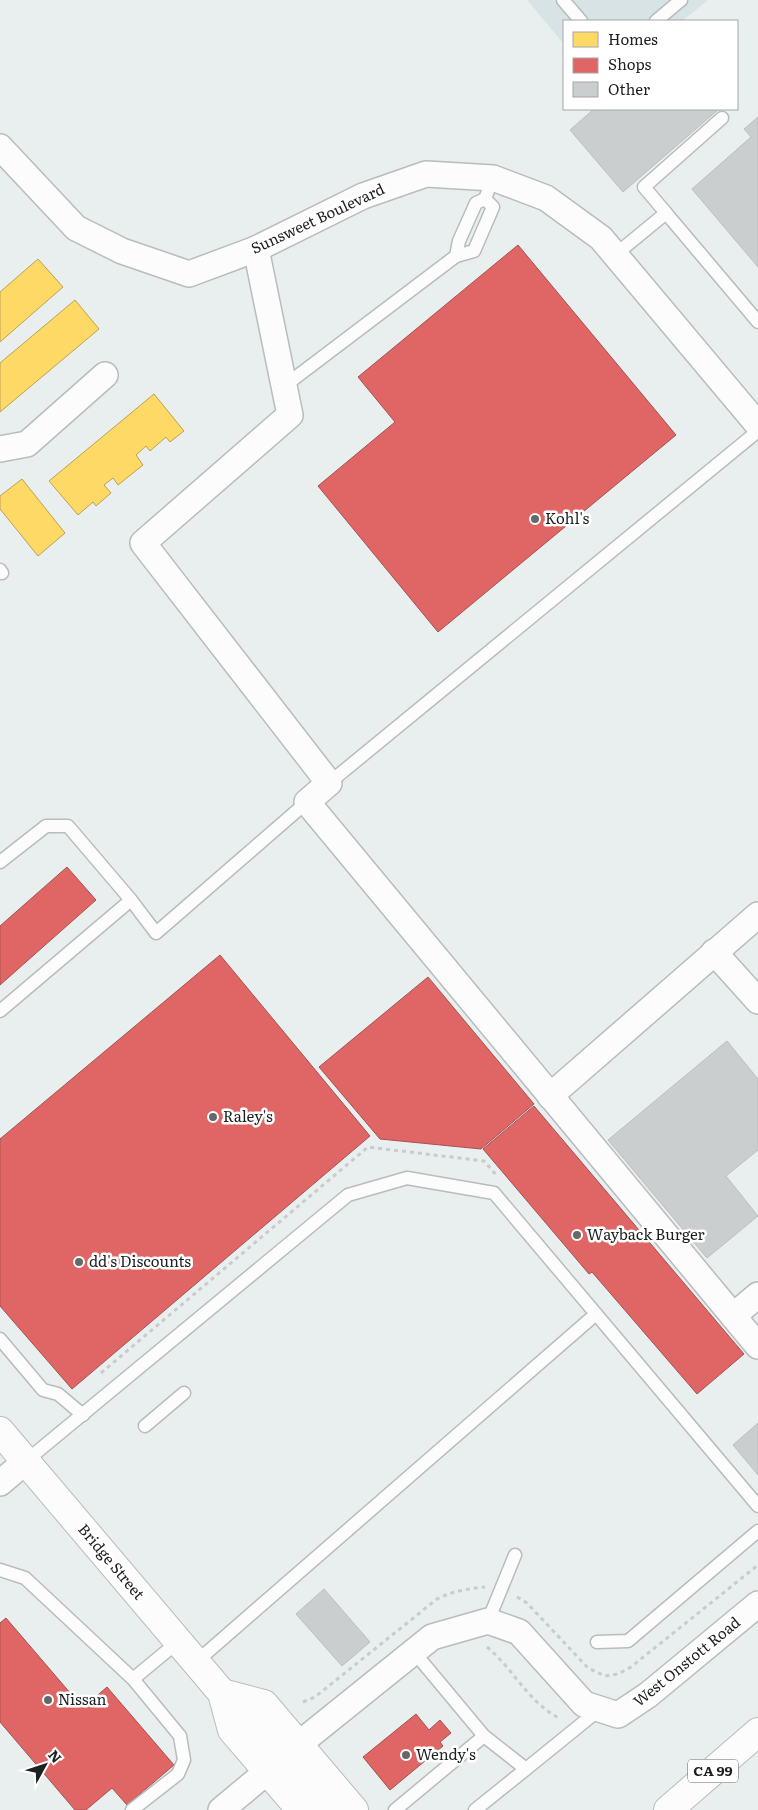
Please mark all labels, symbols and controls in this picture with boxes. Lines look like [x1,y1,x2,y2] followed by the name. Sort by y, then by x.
[563,20,738,110] legend
[608,27,658,50] text: Homes
[608,52,651,75] text: Shops
[608,77,650,100] text: Other
[247,177,388,259] street label: Sunsweet Boulevard
[545,506,590,529] place label: Kohl's
[529,513,541,525] marker: Kohl's
[223,1104,273,1127] place label: Raley's
[207,1111,219,1123] marker: Raley's
[587,1222,705,1245] place label: Wayback Burger
[571,1229,583,1241] marker: Wayback Burger
[89,1249,191,1272] place label: dd's Discounts
[73,1256,85,1268] marker: dd's Discounts
[73,1518,151,1604] street label: Bridge Street
[627,1610,745,1711] street label: West Onstott Road
[58,1687,107,1710] place label: Nissan
[42,1694,54,1706] marker: Nissan
[20,1740,70,1790] north arrow
[416,1742,476,1765] place label: Wendy's
[44,1745,67,1767] text: N
[400,1749,412,1761] marker: Wendy's
[688,1760,738,1782] road number: CA 99

